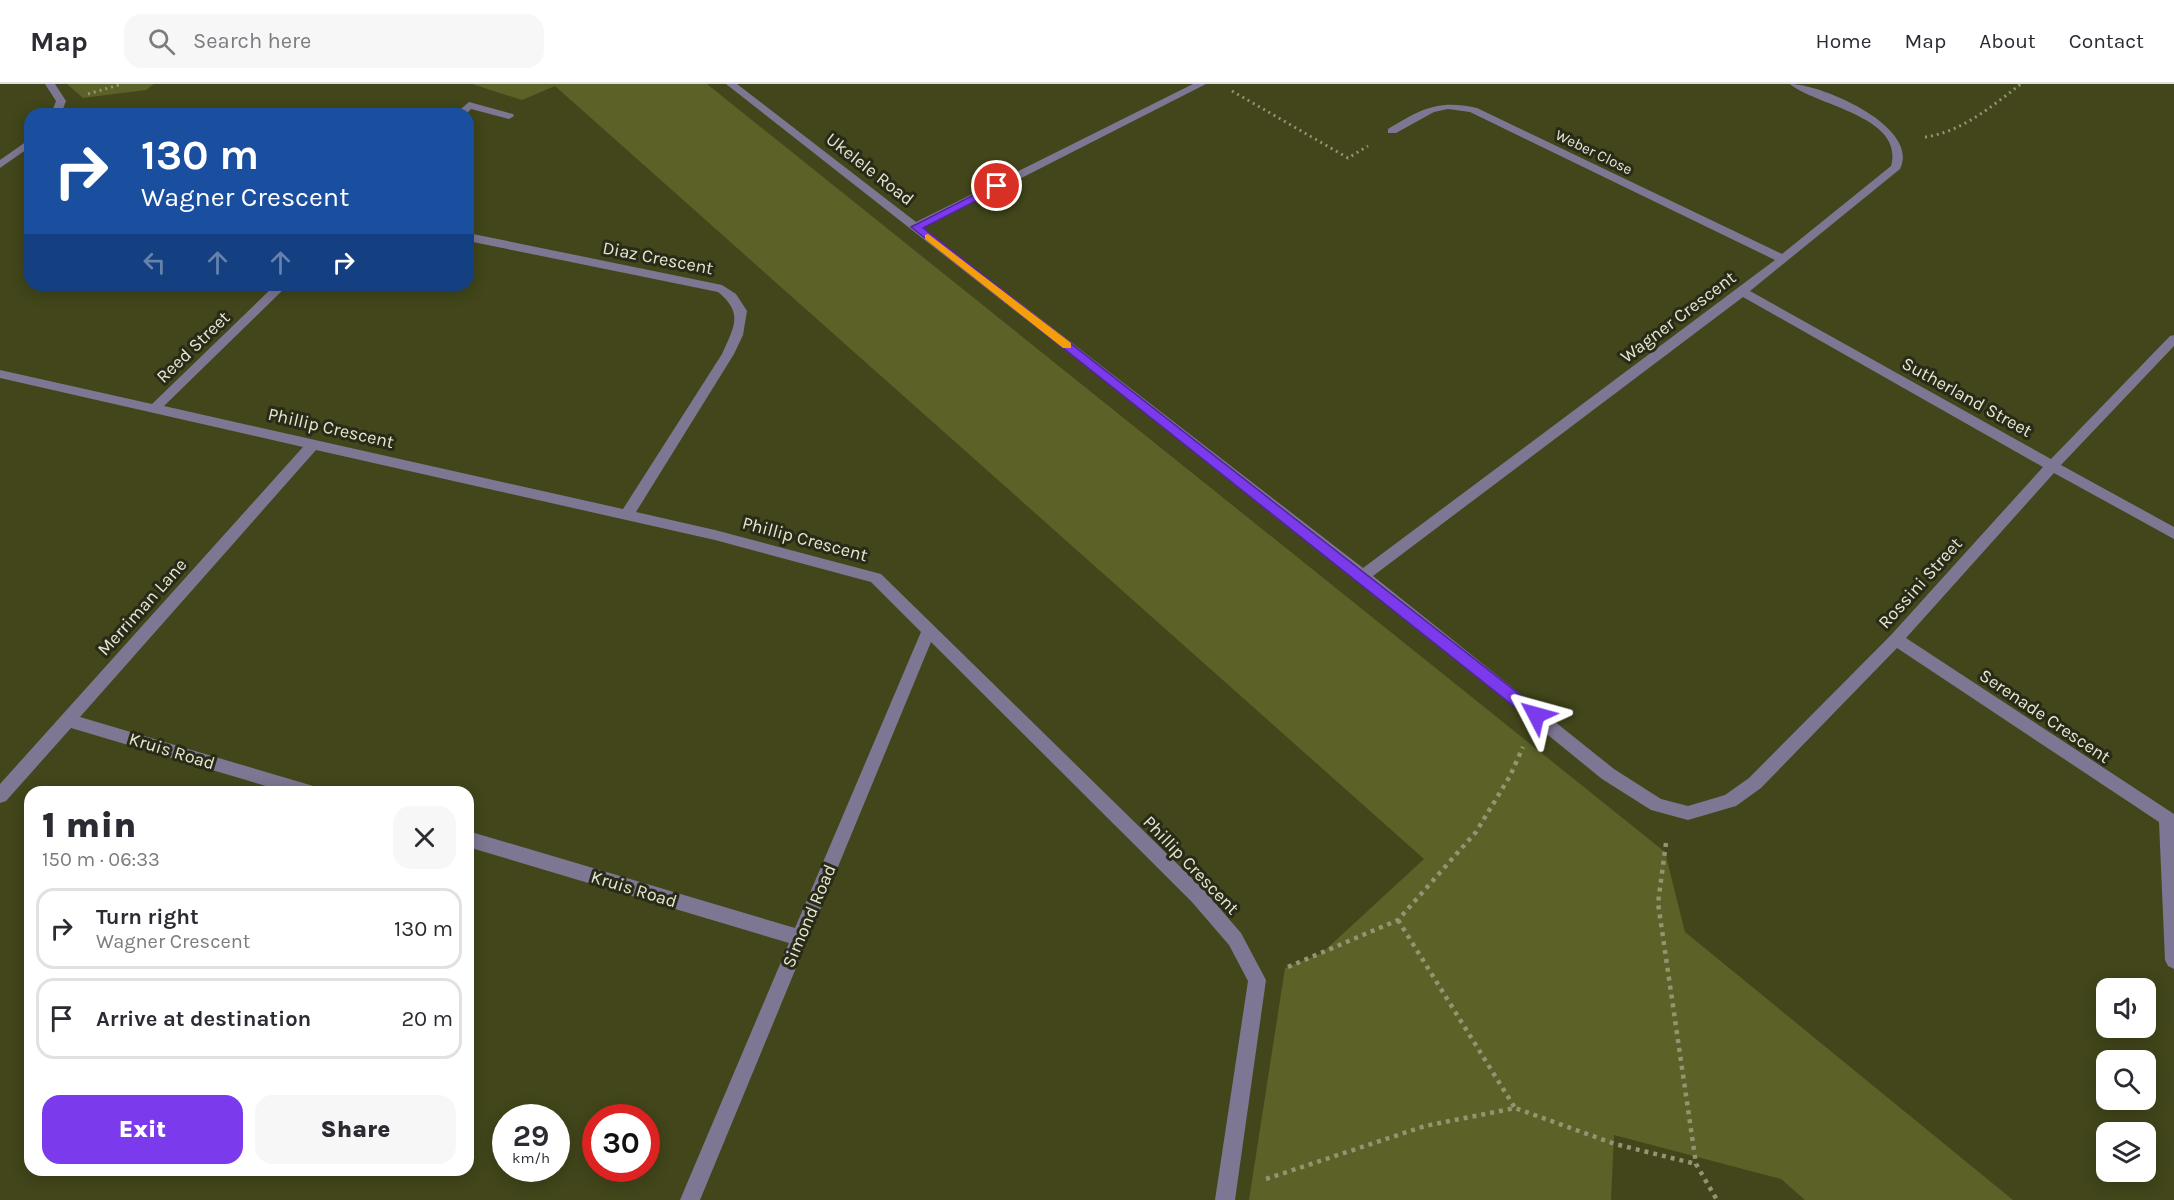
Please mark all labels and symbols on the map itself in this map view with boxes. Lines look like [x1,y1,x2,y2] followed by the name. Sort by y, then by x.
[1553,126,1635,178] street label: Weber Close
[822,128,918,210] street label: Ukelele Road
[971,160,1022,211] pin
[601,236,715,280] street label: Diaz Crescent
[1616,266,1740,368] street label: Wagner Crescent
[152,306,235,388] street label: Reed Street
[1898,352,2036,442] street label: Sutherland Street
[266,403,396,453] street label: Phillip Crescent
[740,512,870,566] street label: Phillip Crescent
[1873,533,1967,633] street label: Rossini Street
[93,554,191,660] street label: Merriman Lane
[1975,664,2115,768] street label: Serenade Crescent
[1504,683,1568,747] position arrow
[126,727,218,775] street label: Kruis Road
[1138,811,1244,919] street label: Phillip Crescent
[777,861,841,971] street label: Simond Road
[588,865,680,913] street label: Kruis Road
[582,1104,660,1182] speed limit sign: 30

